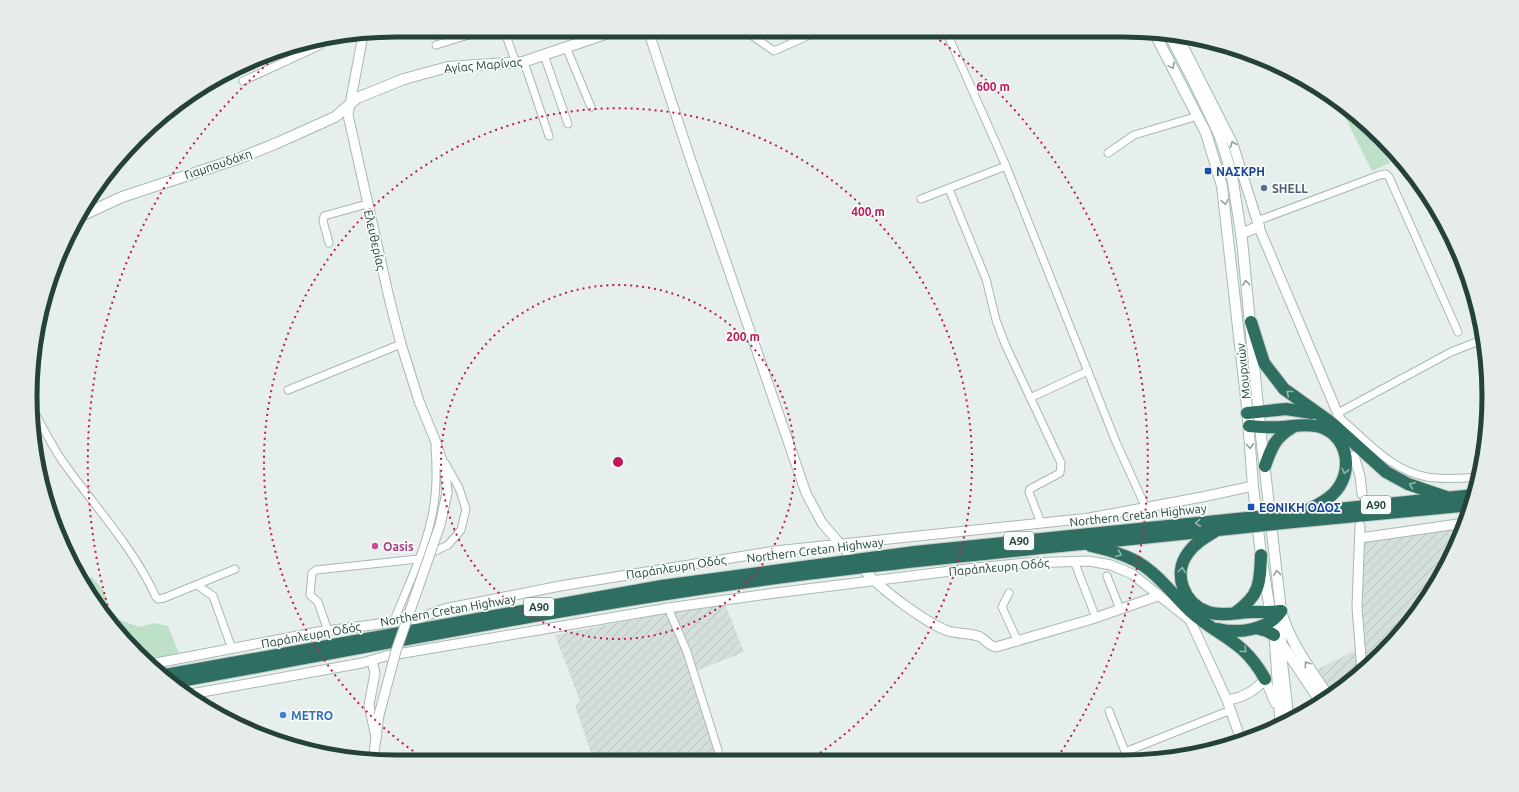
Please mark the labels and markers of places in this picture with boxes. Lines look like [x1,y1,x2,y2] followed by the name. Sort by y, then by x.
[1216,165,1265,178] place label: ΝΑΣΚΡΗ
[1203,166,1213,176] marker: ΝΑΣΚΡΗ
[1272,182,1308,195] place label: SHELL
[1259,183,1269,193] marker: SHELL
[611,455,625,469] centre of rings
[1259,501,1341,514] place label: ΕΘΝΙΚΗ ΟΔΟΣ
[1246,502,1256,512] marker: ΕΘΝΙΚΗ ΟΔΟΣ
[383,540,414,553] place label: Oasis
[370,541,380,551] marker: Oasis
[291,709,333,722] place label: METRO
[278,710,288,720] marker: METRO

